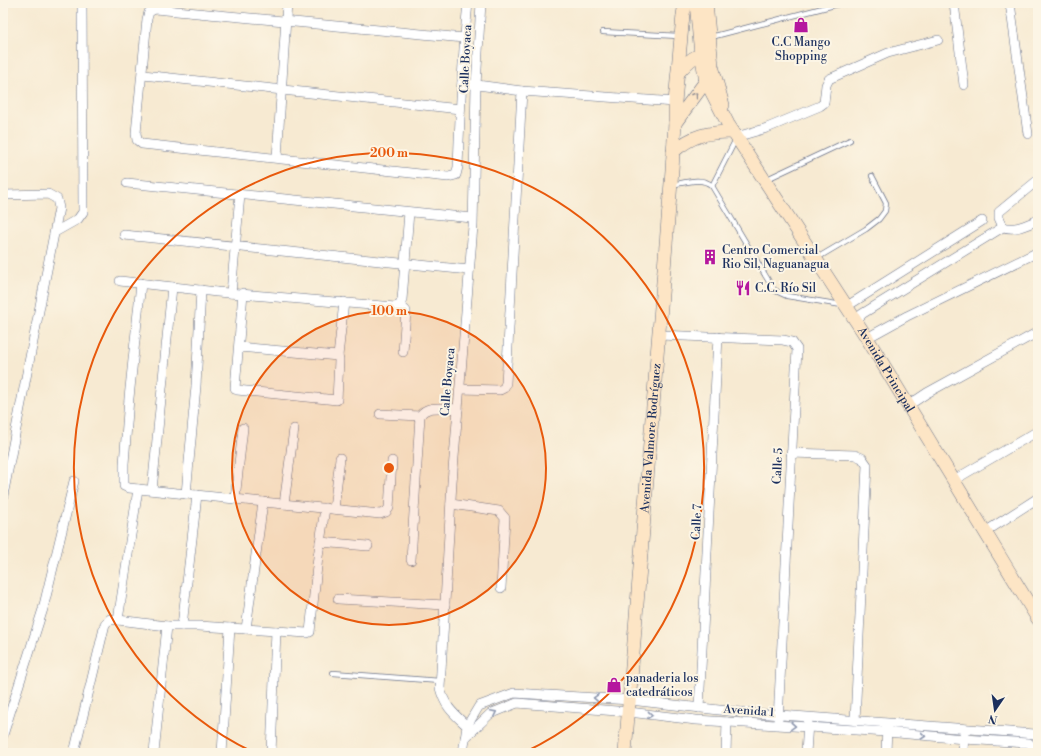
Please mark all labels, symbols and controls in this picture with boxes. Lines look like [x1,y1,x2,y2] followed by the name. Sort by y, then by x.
[792,16,810,34] shop icon: C.C Mango Shopping
[457,23,475,94] street label: Calle Boyaca
[772,35,831,64] place label: C.C Mango Shopping
[690,93,697,100] one-way arrow
[370,146,408,161] text: 200 m
[722,243,830,272] place label: Centro Comercial Rio Sil, Naguanagua
[701,248,719,266] building icon: Centro Comercial Rio Sil, Naguanagua
[734,279,752,297] restaurant icon: C.C. Río Sil
[755,281,817,296] place label: C.C. Río Sil
[371,304,407,319] text: 100 m
[854,323,918,415] street label: Avenida Principal
[438,346,459,417] street label: Calle Boyaca
[637,362,664,514] street label: Avenida Valmore Rodríguez
[770,447,786,485] street label: Calle 5
[382,461,396,475] centre of rings
[689,504,705,540] street label: Calle 7
[626,671,699,700] place label: panaderia los catedráticos
[605,676,623,694] shop icon: panaderia los catedráticos
[975,690,1015,730] north arrow
[593,694,599,702] one-way arrow
[722,702,776,720] street label: Avenida 1
[490,710,497,718] one-way arrow
[646,711,653,720] one-way arrow
[987,711,999,727] text: N
[790,722,796,731] one-way arrow
[920,731,926,740] one-way arrow

